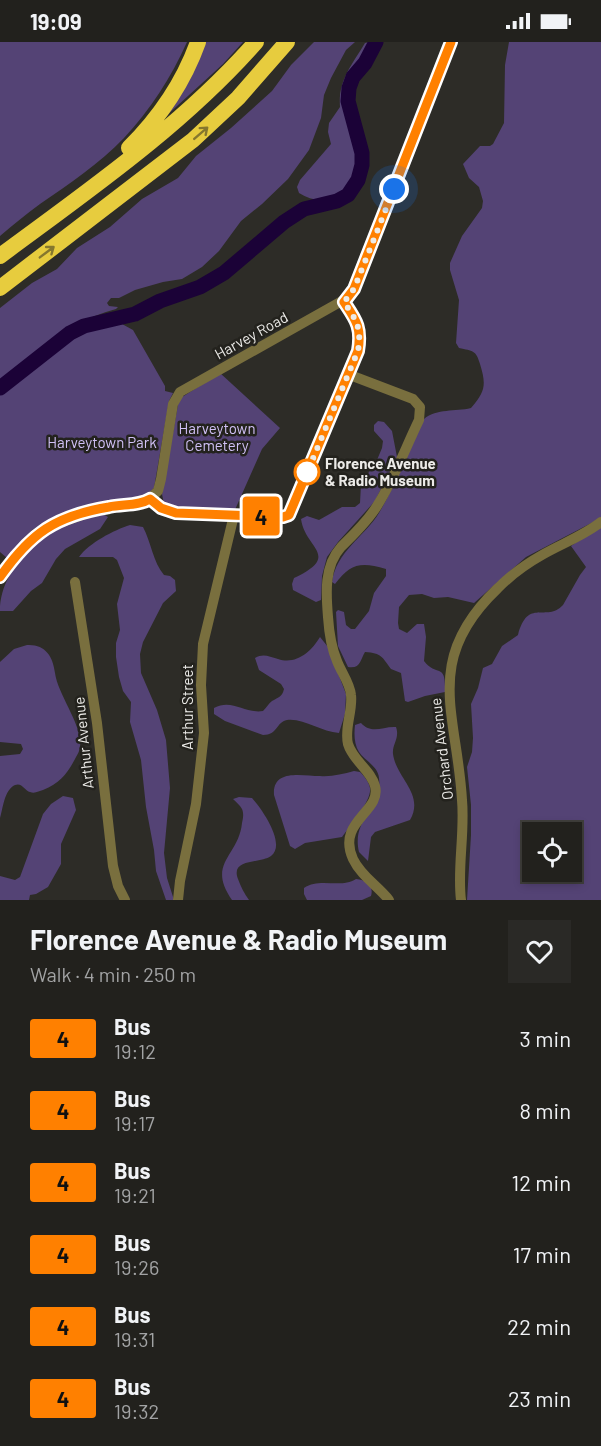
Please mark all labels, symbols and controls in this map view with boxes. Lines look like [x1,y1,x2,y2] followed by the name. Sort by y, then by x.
[30,8,82,34] text: 19:09
[193,126,208,140] one-way arrow
[379,174,409,204] your location
[38,246,54,259] one-way arrow
[211,307,291,363] street label: Harvey Road
[179,419,255,454] park label: Harveytown Cemetery
[47,433,157,451] park label: Harveytown Park
[325,454,436,489] place label: Florence Avenue & Radio Museum
[294,459,320,485] marker: Florence Avenue & Radio Museum
[242,496,280,536] line badge: 4
[255,504,267,529] text: 4
[178,664,196,750] street label: Arthur Street
[69,696,97,790] street label: Arthur Avenue
[426,697,456,801] street label: Orchard Avenue
[522,822,582,882] map controls
[522,822,582,882] button: locate
[508,920,571,983] button: heart
[30,922,447,956] text: Florence Avenue & Radio Museum
[30,962,196,986] text: Walk · 4 min · 250 m
[114,1013,151,1039] text: Bus
[520,1025,571,1051] text: 3 min
[57,1026,69,1051] text: 4
[114,1039,156,1063] text: 19:12
[114,1085,151,1111] text: Bus
[519,1097,571,1123] text: 8 min
[57,1098,69,1123] text: 4
[114,1111,155,1135] text: 19:17
[114,1157,151,1183] text: Bus
[511,1169,571,1195] text: 12 min
[57,1170,69,1195] text: 4
[114,1183,156,1207] text: 19:21
[114,1229,151,1255] text: Bus
[513,1241,571,1267] text: 17 min
[57,1242,69,1267] text: 4
[114,1255,159,1279] text: 19:26
[114,1301,151,1327] text: Bus
[507,1313,571,1339] text: 22 min
[57,1314,69,1339] text: 4
[114,1327,155,1351] text: 19:31
[114,1373,151,1399] text: Bus
[508,1385,571,1411] text: 23 min
[57,1386,69,1411] text: 4
[114,1399,159,1423] text: 19:32

